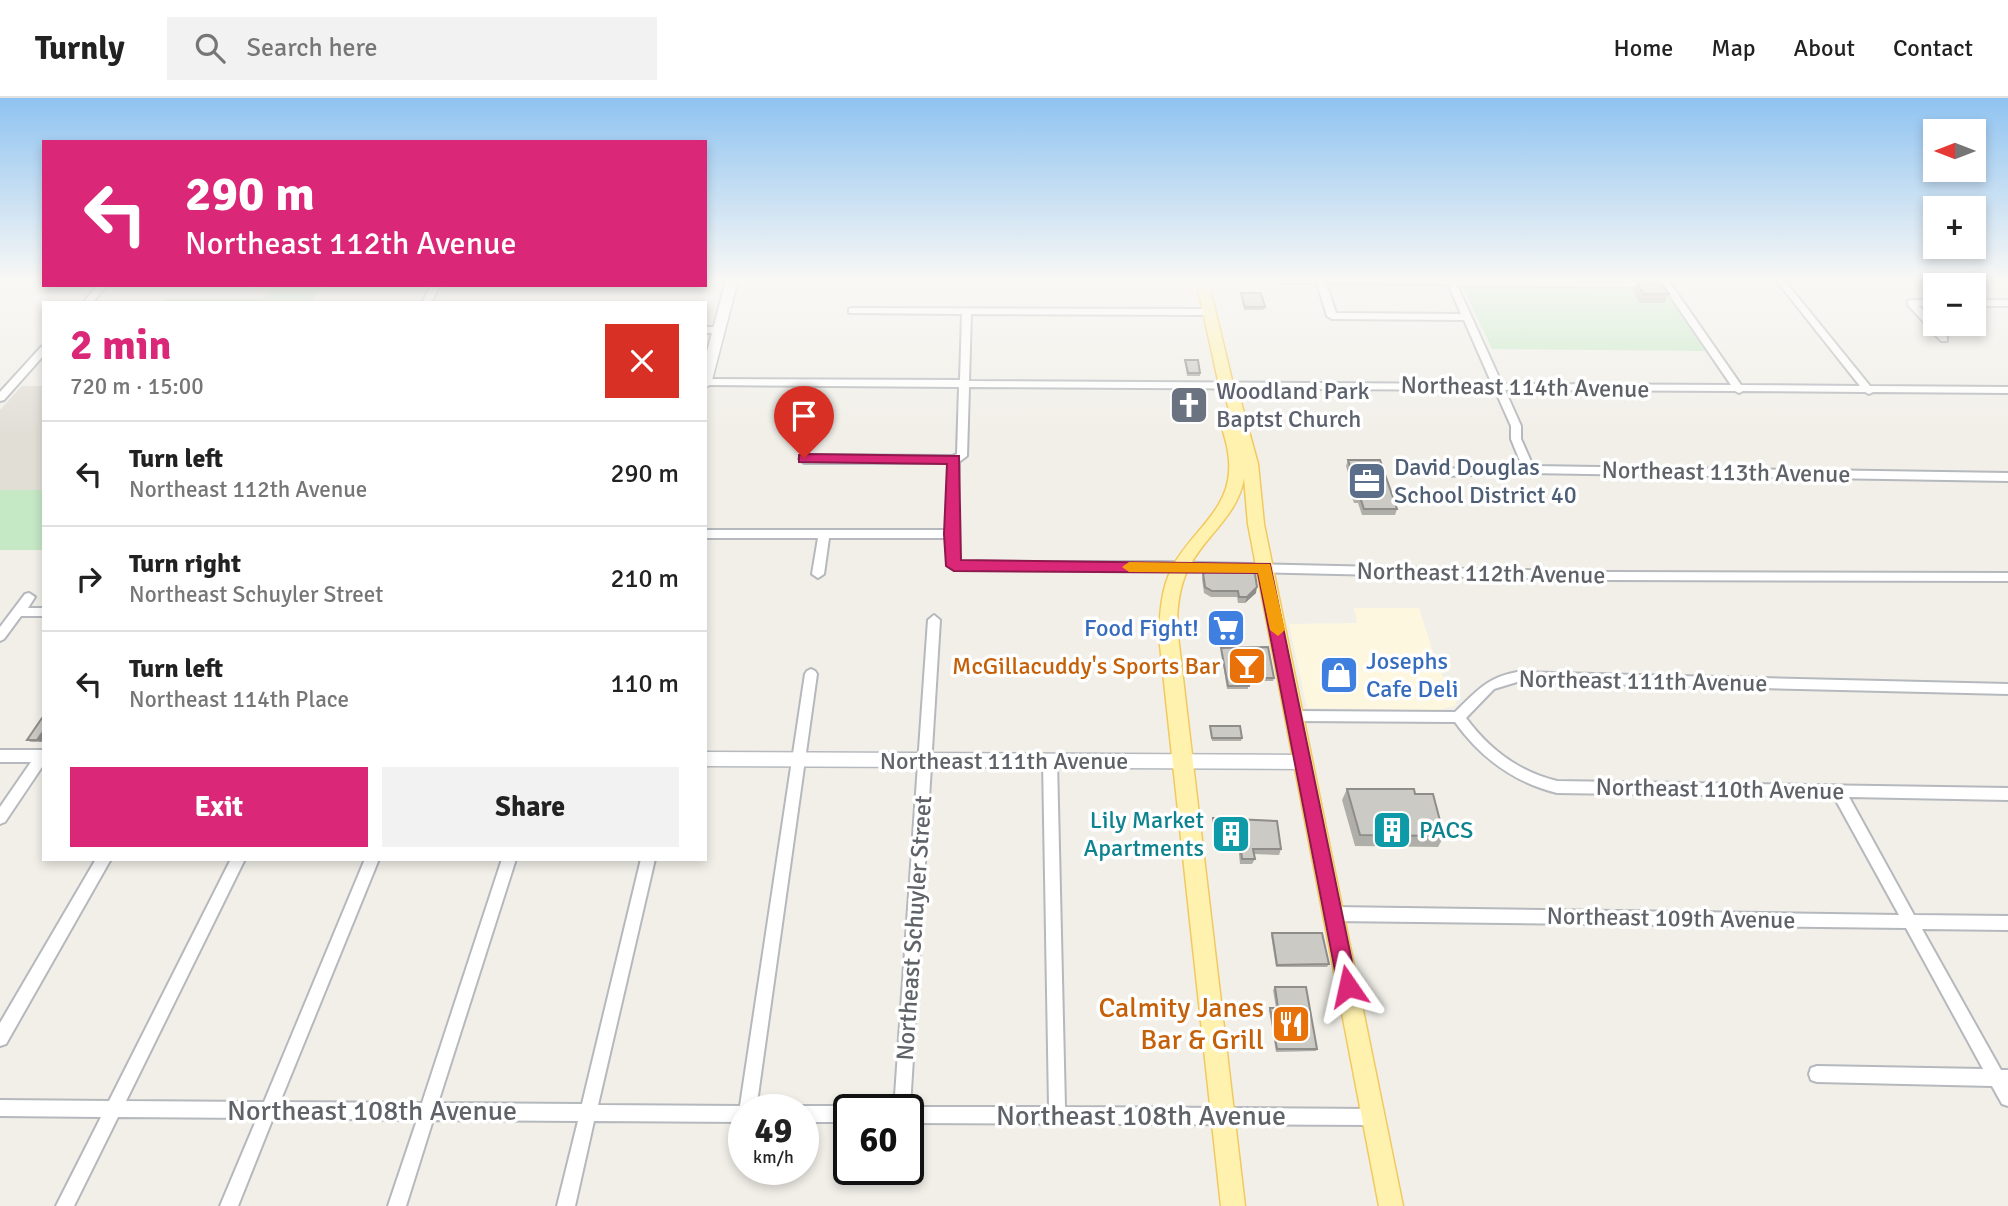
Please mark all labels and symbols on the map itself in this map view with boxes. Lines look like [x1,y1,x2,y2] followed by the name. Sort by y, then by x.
[1923,119,1986,182] north arrow
[1400,370,1650,404] street label: Northeast 114th Avenue
[1216,376,1370,434] place label: Woodland Park Baptst Church
[1168,384,1210,426] church icon: Woodland Park Baptst Church
[774,386,834,458] pin
[1394,452,1577,510] place label: David Douglas School District 40
[1601,455,1851,489] street label: Northeast 113th Avenue
[1346,460,1388,502] office icon: David Douglas School District 40
[1356,556,1606,590] street label: Northeast 112th Avenue
[1205,607,1247,649] supermarket icon: Food Fight!
[1084,613,1199,643] place label: Food Fight!
[1226,645,1268,687] bar icon: McGillacuddy's Sports Bar
[1366,646,1459,704] place label: Josephs Cafe Deli
[952,651,1220,681] place label: McGillacuddy's Sports Bar
[1318,654,1360,696] shop icon: Josephs Cafe Deli
[1518,664,1768,698] street label: Northeast 111th Avenue
[880,746,1128,776] street label: Northeast 111th Avenue
[1595,772,1845,806] street label: Northeast 110th Avenue
[890,795,938,1061] street label: Northeast Schuyler Street
[1084,805,1204,863] place label: Lily Market Apartments
[1371,809,1413,851] building icon: PACS
[1210,813,1252,855] building icon: Lily Market Apartments
[1419,815,1473,845] place label: PACS
[1546,901,1796,935] street label: Northeast 109th Avenue
[1311,949,1385,1023] position arrow
[1098,991,1264,1057] place label: Calmity Janes Bar & Grill
[1270,1003,1312,1045] restaurant icon: Calmity Janes Bar & Grill
[227,1094,517,1128] street label: Northeast 108th Avenue
[833,1094,924,1185] speed limit sign: 60
[996,1099,1286,1133] street label: Northeast 108th Avenue

